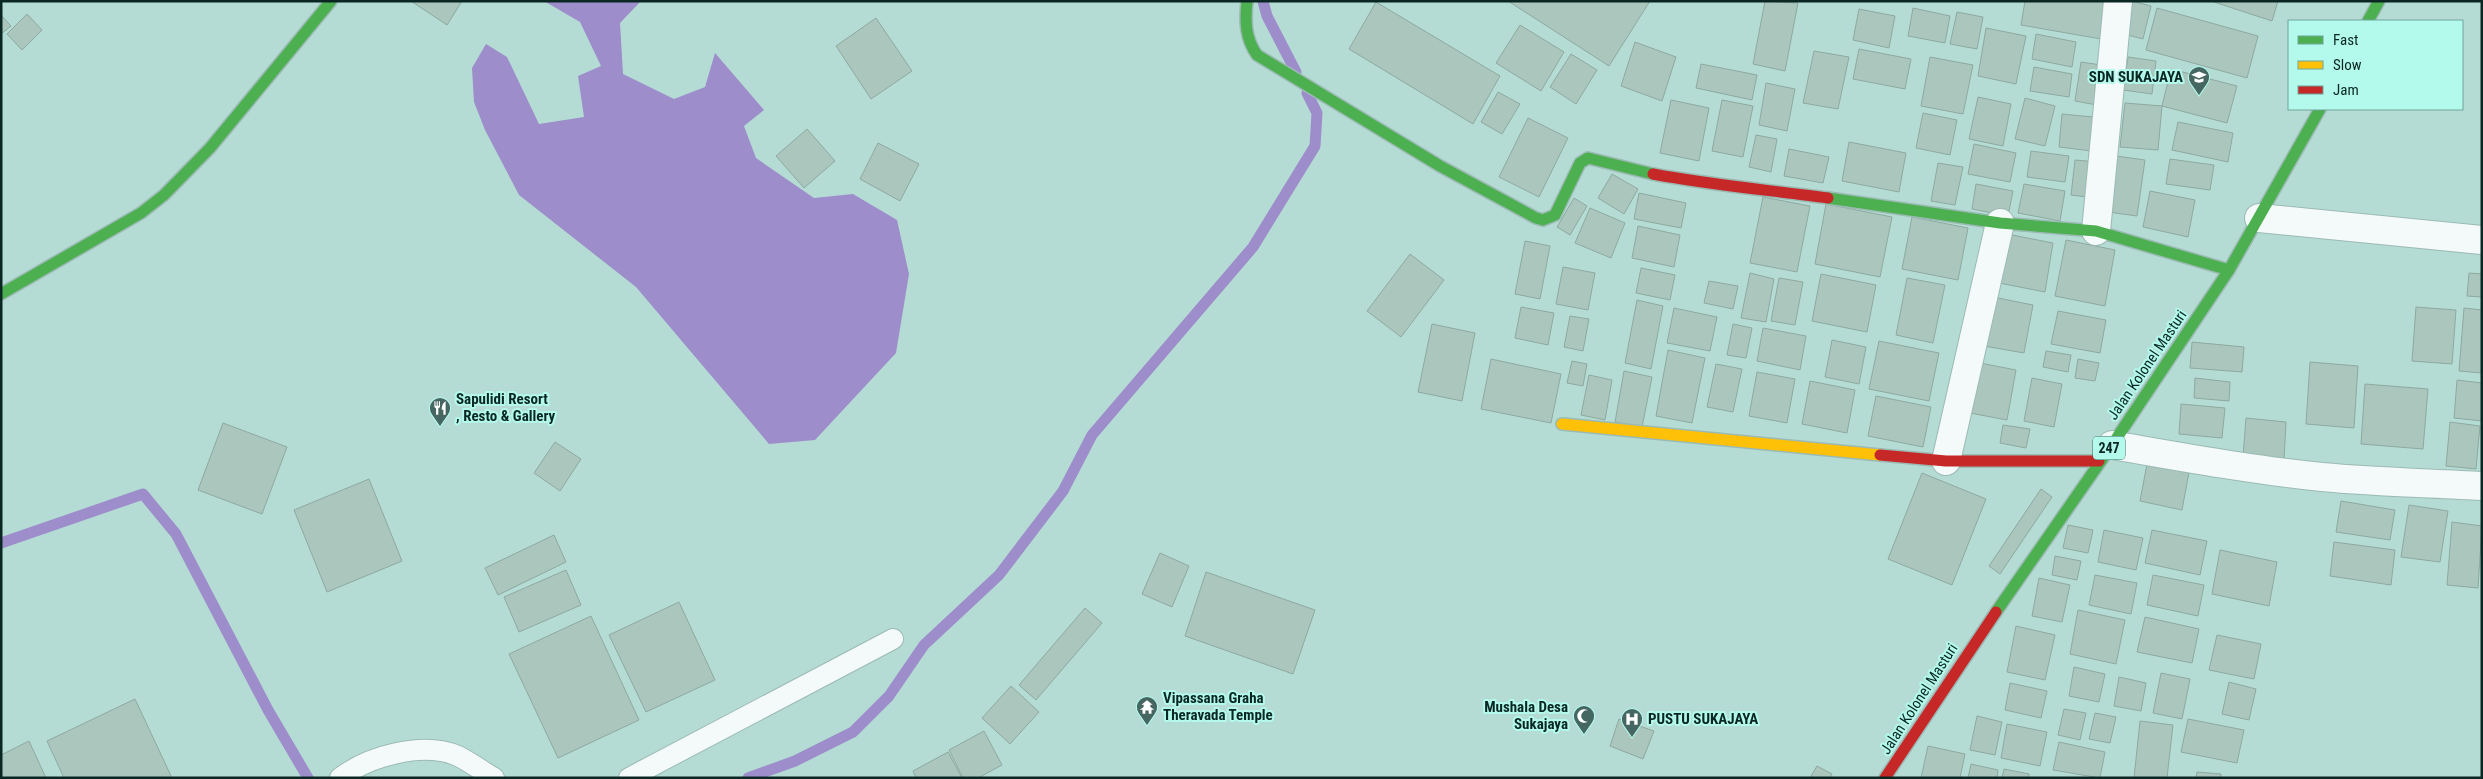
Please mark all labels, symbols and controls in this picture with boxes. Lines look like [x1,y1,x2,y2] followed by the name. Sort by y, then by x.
[2288,20,2463,110] legend
[2333,31,2358,49] text: Fast
[2333,56,2362,74] text: Slow
[2187,65,2211,96] school or university icon: SDN SUKAJAYA
[2089,68,2183,86] place label: SDN SUKAJAYA
[2333,81,2359,99] text: Jam
[2104,307,2190,423] street label: Jalan Kolonel Masturi
[456,390,556,425] place label: Sapulidi Resort , Resto & Gallery
[428,396,452,427] restaurant icon: Sapulidi Resort , Resto & Gallery
[2093,436,2125,459] road number: 247
[1876,640,1962,758] street label: Jalan Kolonel Masturi
[1163,689,1273,724] place label: Vipassana Graha Theravada Temple
[1135,695,1159,726] temple icon: Vipassana Graha Theravada Temple
[1484,698,1568,733] place label: Mushala Desa Sukajaya
[1572,704,1596,735] mosque icon: Mushala Desa Sukajaya
[1620,707,1644,738] hospital icon: PUSTU SUKAJAYA
[1648,710,1758,728] place label: PUSTU SUKAJAYA

